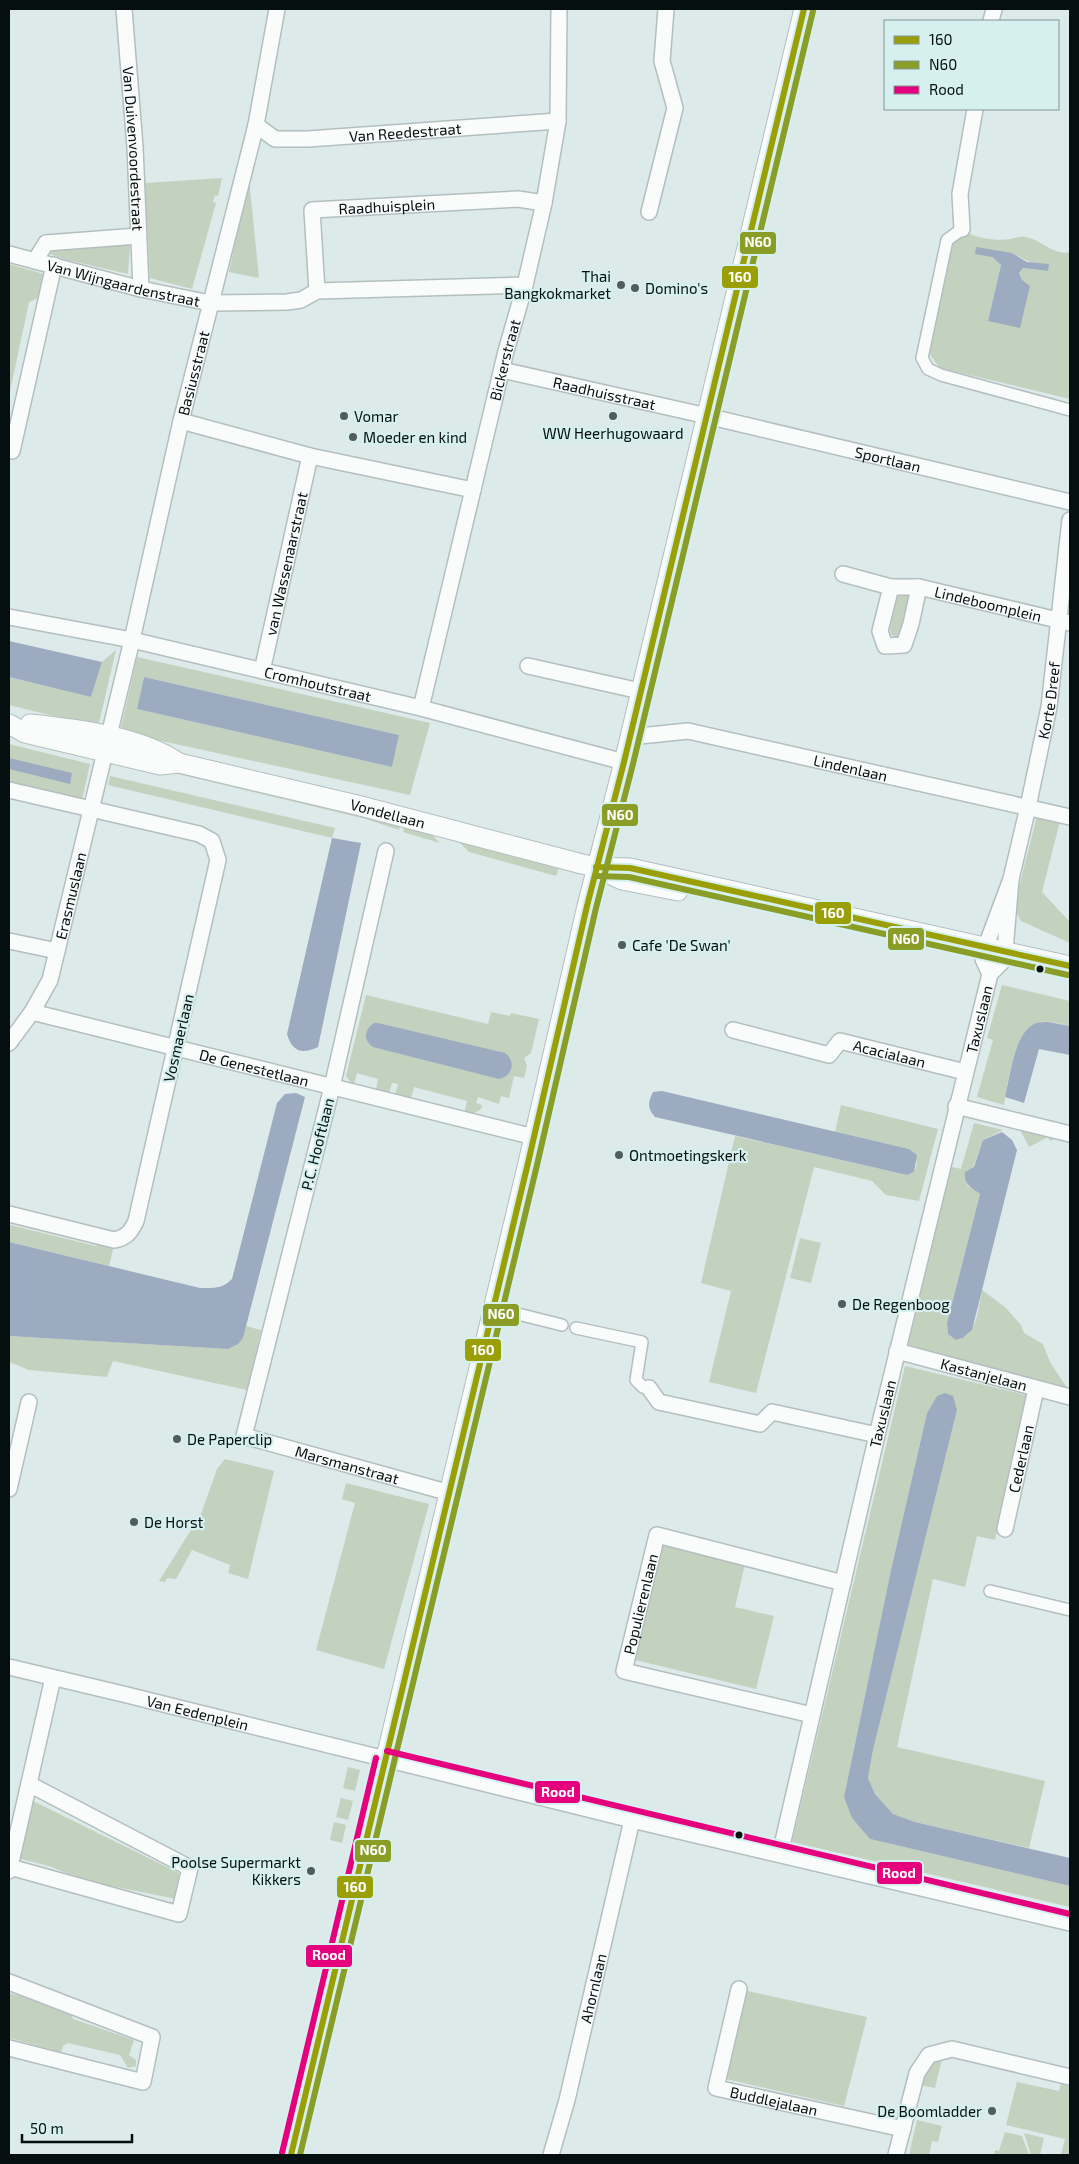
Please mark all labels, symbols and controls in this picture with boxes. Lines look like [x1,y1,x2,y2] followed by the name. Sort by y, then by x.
[884,20,1059,110] legend
[929,30,953,48] text: 160
[929,55,957,73] text: N60
[120,66,148,232] street label: Van Duivenvoordestraat
[929,80,964,98] text: Rood
[348,119,462,145] street label: Van Reedestraat
[338,194,436,218] street label: Raadhuisplein
[739,231,777,255] line badge: N60
[744,233,772,250] text: N60
[45,255,202,310] street label: Van Wijngaardenstraat
[721,265,759,289] line badge: 160
[504,267,611,302] place label: Thai Bangkokmarket
[728,268,752,285] text: 160
[615,279,627,291] marker: Thai Bangkokmarket
[645,279,708,297] place label: Domino's
[629,282,641,294] marker: Domino's
[485,317,524,402] street label: Bickerstraat
[174,328,213,417] street label: Basiusstraat
[551,373,658,413] street label: Raadhuisstraat
[354,407,398,425] place label: Vomar
[338,410,350,422] marker: Vomar
[607,410,619,422] marker: WW Heerhugowaard
[542,424,684,442] place label: WW Heerhugowaard
[363,428,467,446] place label: Moeder en kind
[347,431,359,443] marker: Moeder en kind
[853,442,923,475] street label: Sportlaan
[261,490,311,637] street label: van Wassenaarstraat
[933,582,1043,625] street label: Lindeboomplein
[1034,661,1063,741] street label: Korte Dreef
[263,662,373,705] street label: Cromhoutstraat
[812,751,889,785] street label: Lindenlaan
[349,795,427,832] street label: Vondellaan
[601,803,639,827] line badge: N60
[606,806,634,823] text: N60
[51,850,90,941] street label: Erasmuslaan
[814,901,852,925] line badge: 160
[821,904,845,921] text: 160
[887,927,925,951] line badge: N60
[892,930,920,947] text: N60
[632,936,731,954] place label: Cafe 'De Swan'
[616,939,628,951] marker: Cafe 'De Swan'
[1035,964,1045,974] unlabelled marker
[962,984,996,1055] street label: Taxuslaan
[159,992,197,1084] street label: Vosmaerlaan
[851,1036,928,1071] street label: Acacialaan
[197,1045,311,1090] street label: De Genestetlaan
[297,1096,337,1192] street label: P.C. Hooftlaan
[629,1146,747,1164] place label: Ontmoetingskerk
[613,1149,625,1161] marker: Ontmoetingskerk
[852,1295,950,1313] place label: De Regenboog
[836,1298,848,1310] marker: De Regenboog
[482,1303,520,1327] line badge: N60
[487,1305,515,1322] text: N60
[464,1338,502,1362] line badge: 160
[471,1341,495,1358] text: 160
[939,1354,1029,1394] street label: Kastanjelaan
[865,1378,899,1449] street label: Taxuslaan
[1004,1423,1037,1494] street label: Cederlaan
[187,1430,272,1448] place label: De Paperclip
[171,1433,183,1445] marker: De Paperclip
[293,1442,401,1488] street label: Marsmanstraat
[144,1513,204,1531] place label: De Horst
[128,1516,140,1528] marker: De Horst
[619,1552,661,1656] street label: Populierenlaan
[145,1691,251,1734] street label: Van Eedenplein
[534,1780,581,1804] line badge: Rood
[541,1783,575,1800] text: Rood
[734,1830,744,1840] unlabelled marker
[354,1839,392,1863] line badge: N60
[359,1841,387,1858] text: N60
[171,1853,301,1888] place label: Poolse Supermarkt Kikkers
[876,1861,923,1885] line badge: Rood
[882,1864,916,1881] text: Rood
[305,1865,317,1877] marker: Poolse Supermarkt Kikkers
[336,1875,374,1899] line badge: 160
[343,1878,367,1895] text: 160
[305,1944,353,1968] line badge: Rood
[312,1946,346,1963] text: Rood
[576,1952,610,2025] street label: Ahornlaan
[728,2082,820,2119] street label: Buddlejalaan
[877,2102,982,2120] place label: De Boomladder
[986,2105,998,2117] marker: De Boomladder
[22,2112,132,2144] scale bar
[30,2119,64,2137] text: 50 m

